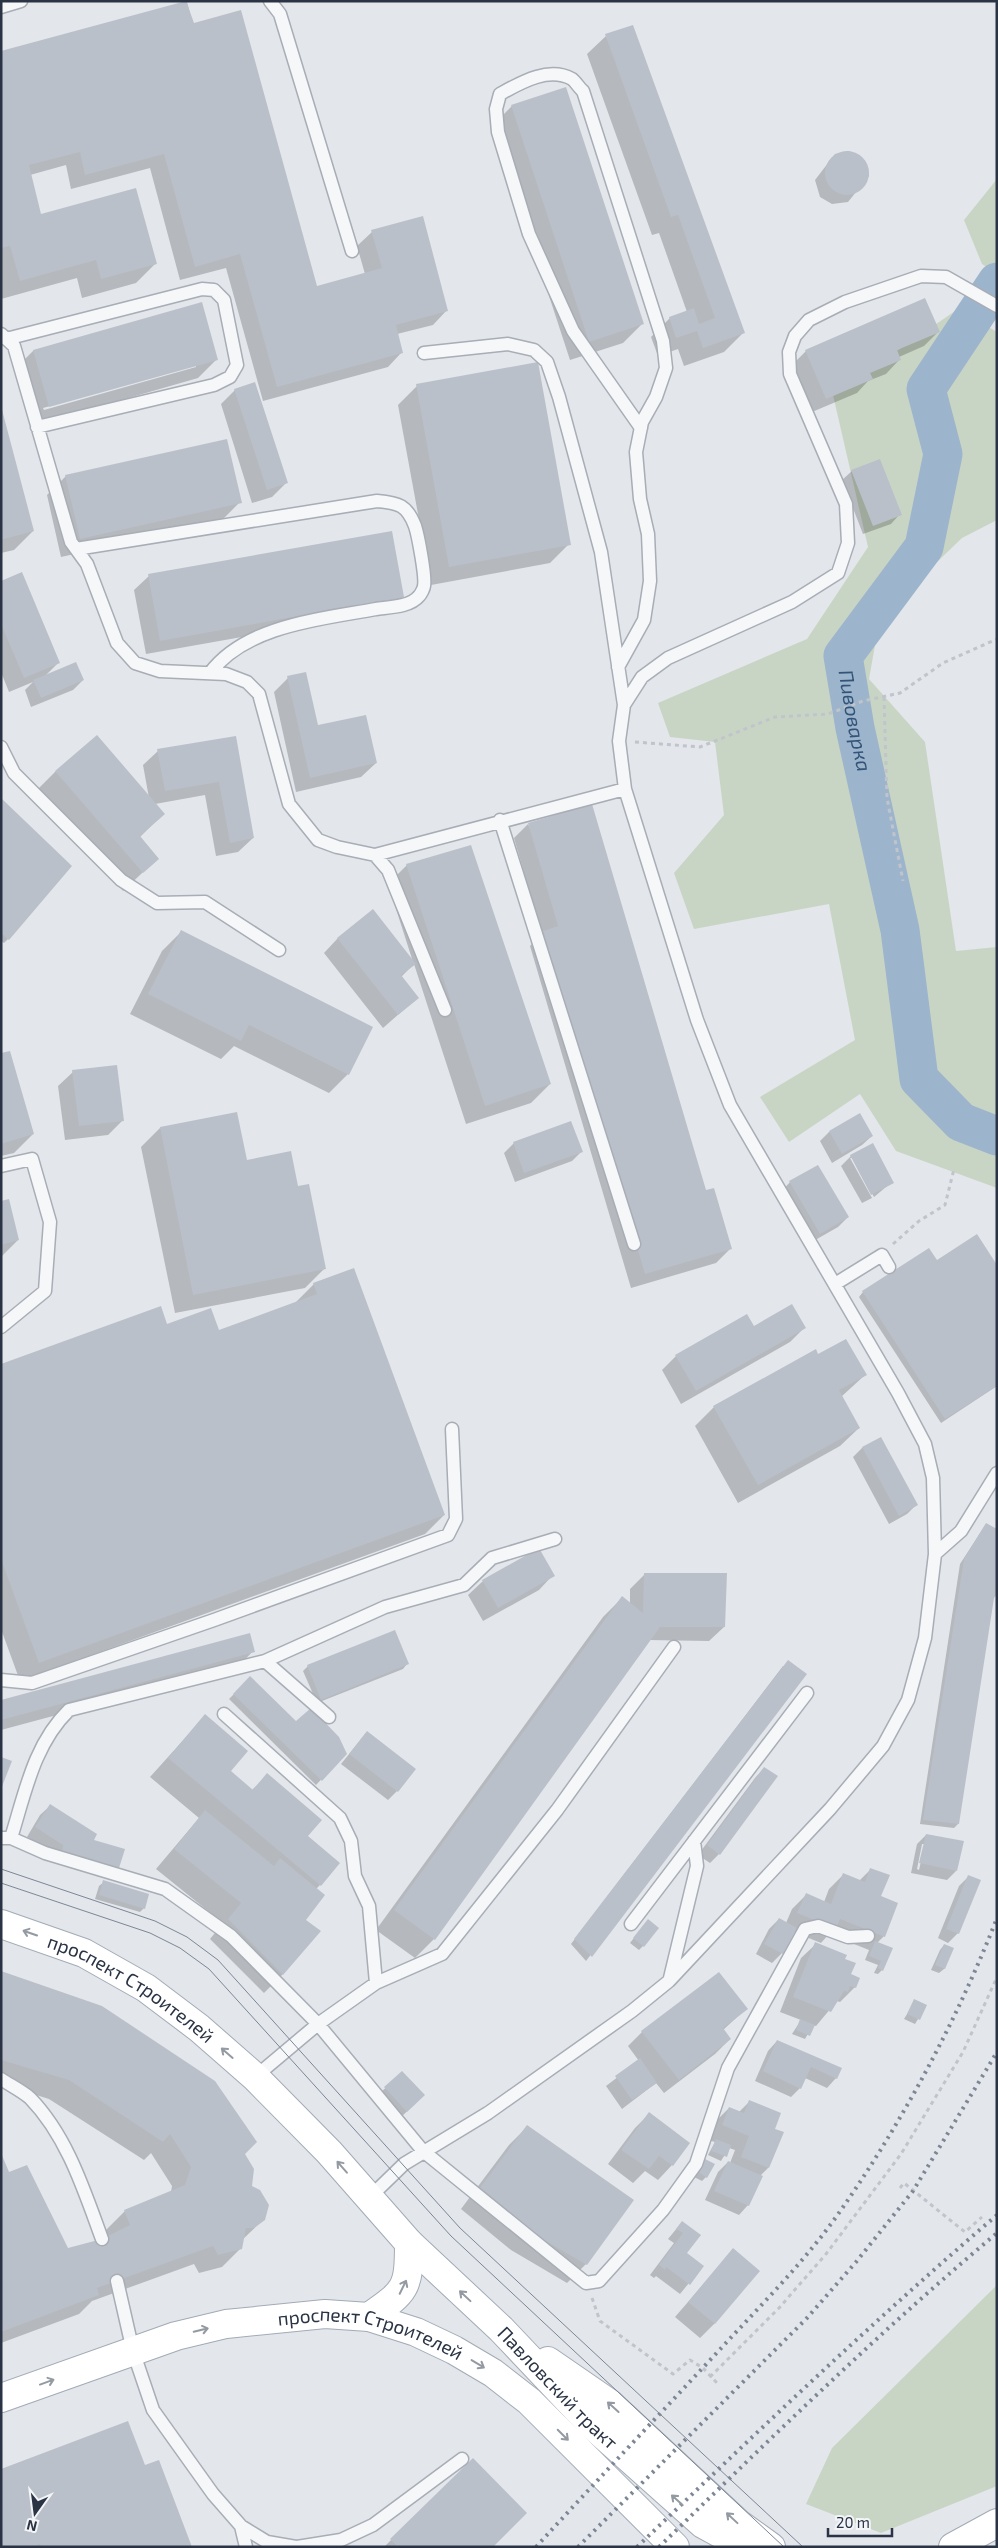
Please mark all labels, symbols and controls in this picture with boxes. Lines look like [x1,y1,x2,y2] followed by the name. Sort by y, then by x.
[834,668,877,774] water label: Пивоварка
[22,1928,38,1937] one-way arrow
[45,1929,219,2047] street label: проспект Строителей
[220,2047,233,2058] one-way arrow
[336,2161,348,2174] one-way arrow
[398,2280,408,2295] one-way arrow
[459,2290,472,2302] one-way arrow
[276,2302,468,2364] street label: проспект Строителей
[493,2321,623,2454] street label: Павловский тракт
[193,2325,209,2334] one-way arrow
[470,2360,484,2370] one-way arrow
[39,2377,54,2386] one-way arrow
[606,2401,619,2413] one-way arrow
[557,2429,569,2441] one-way arrow
[10,2488,60,2538] north arrow
[670,2494,683,2506] one-way arrow
[828,2506,892,2538] scale bar
[725,2512,738,2524] one-way arrow
[836,2513,870,2531] text: 20 m
[25,2517,39,2536] text: N

